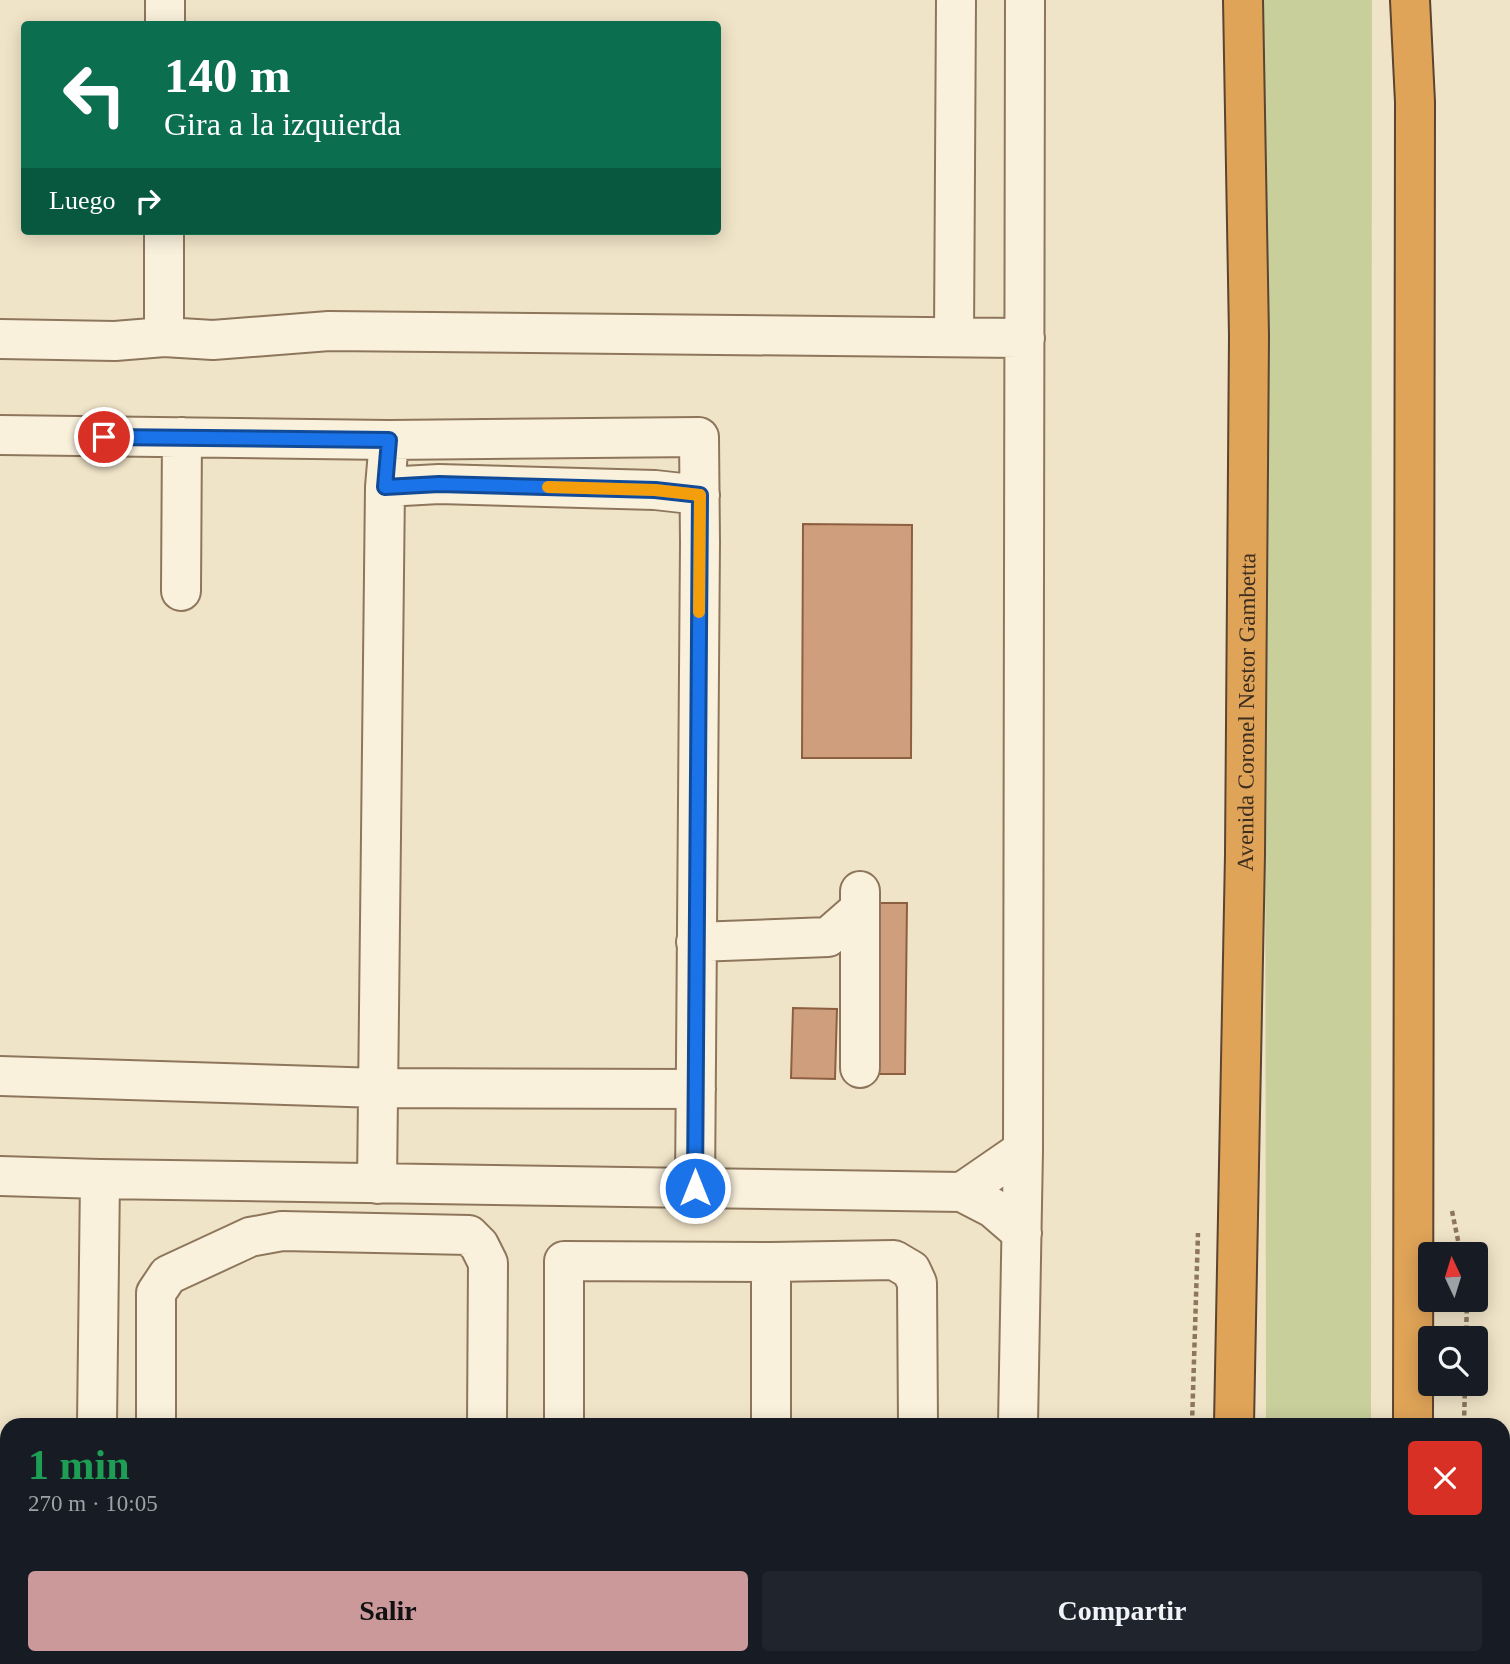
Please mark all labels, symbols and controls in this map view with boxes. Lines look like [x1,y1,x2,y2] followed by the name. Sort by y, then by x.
[164,48,291,103] text: 140 m
[49,49,140,140] icon: left
[164,106,401,142] text: Gira a la izquierda
[129,182,167,220] icon: right
[49,186,115,215] text: Luego
[74,407,134,467] pin
[85,418,123,456] icon: arrive
[1233,553,1260,872] street label: Avenida Coronel Nestor Gambetta
[658,1151,732,1225] position arrow
[1418,1242,1488,1312] north arrow
[1418,1242,1488,1396] map controls
[1418,1326,1488,1396] button: search
[1408,1441,1482,1515] button: close
[28,1442,130,1488] text: 1 min
[28,1491,158,1516] text: 270 m · 10:05
[28,1571,748,1651] button: Salir
[762,1571,1482,1651] button: Compartir

